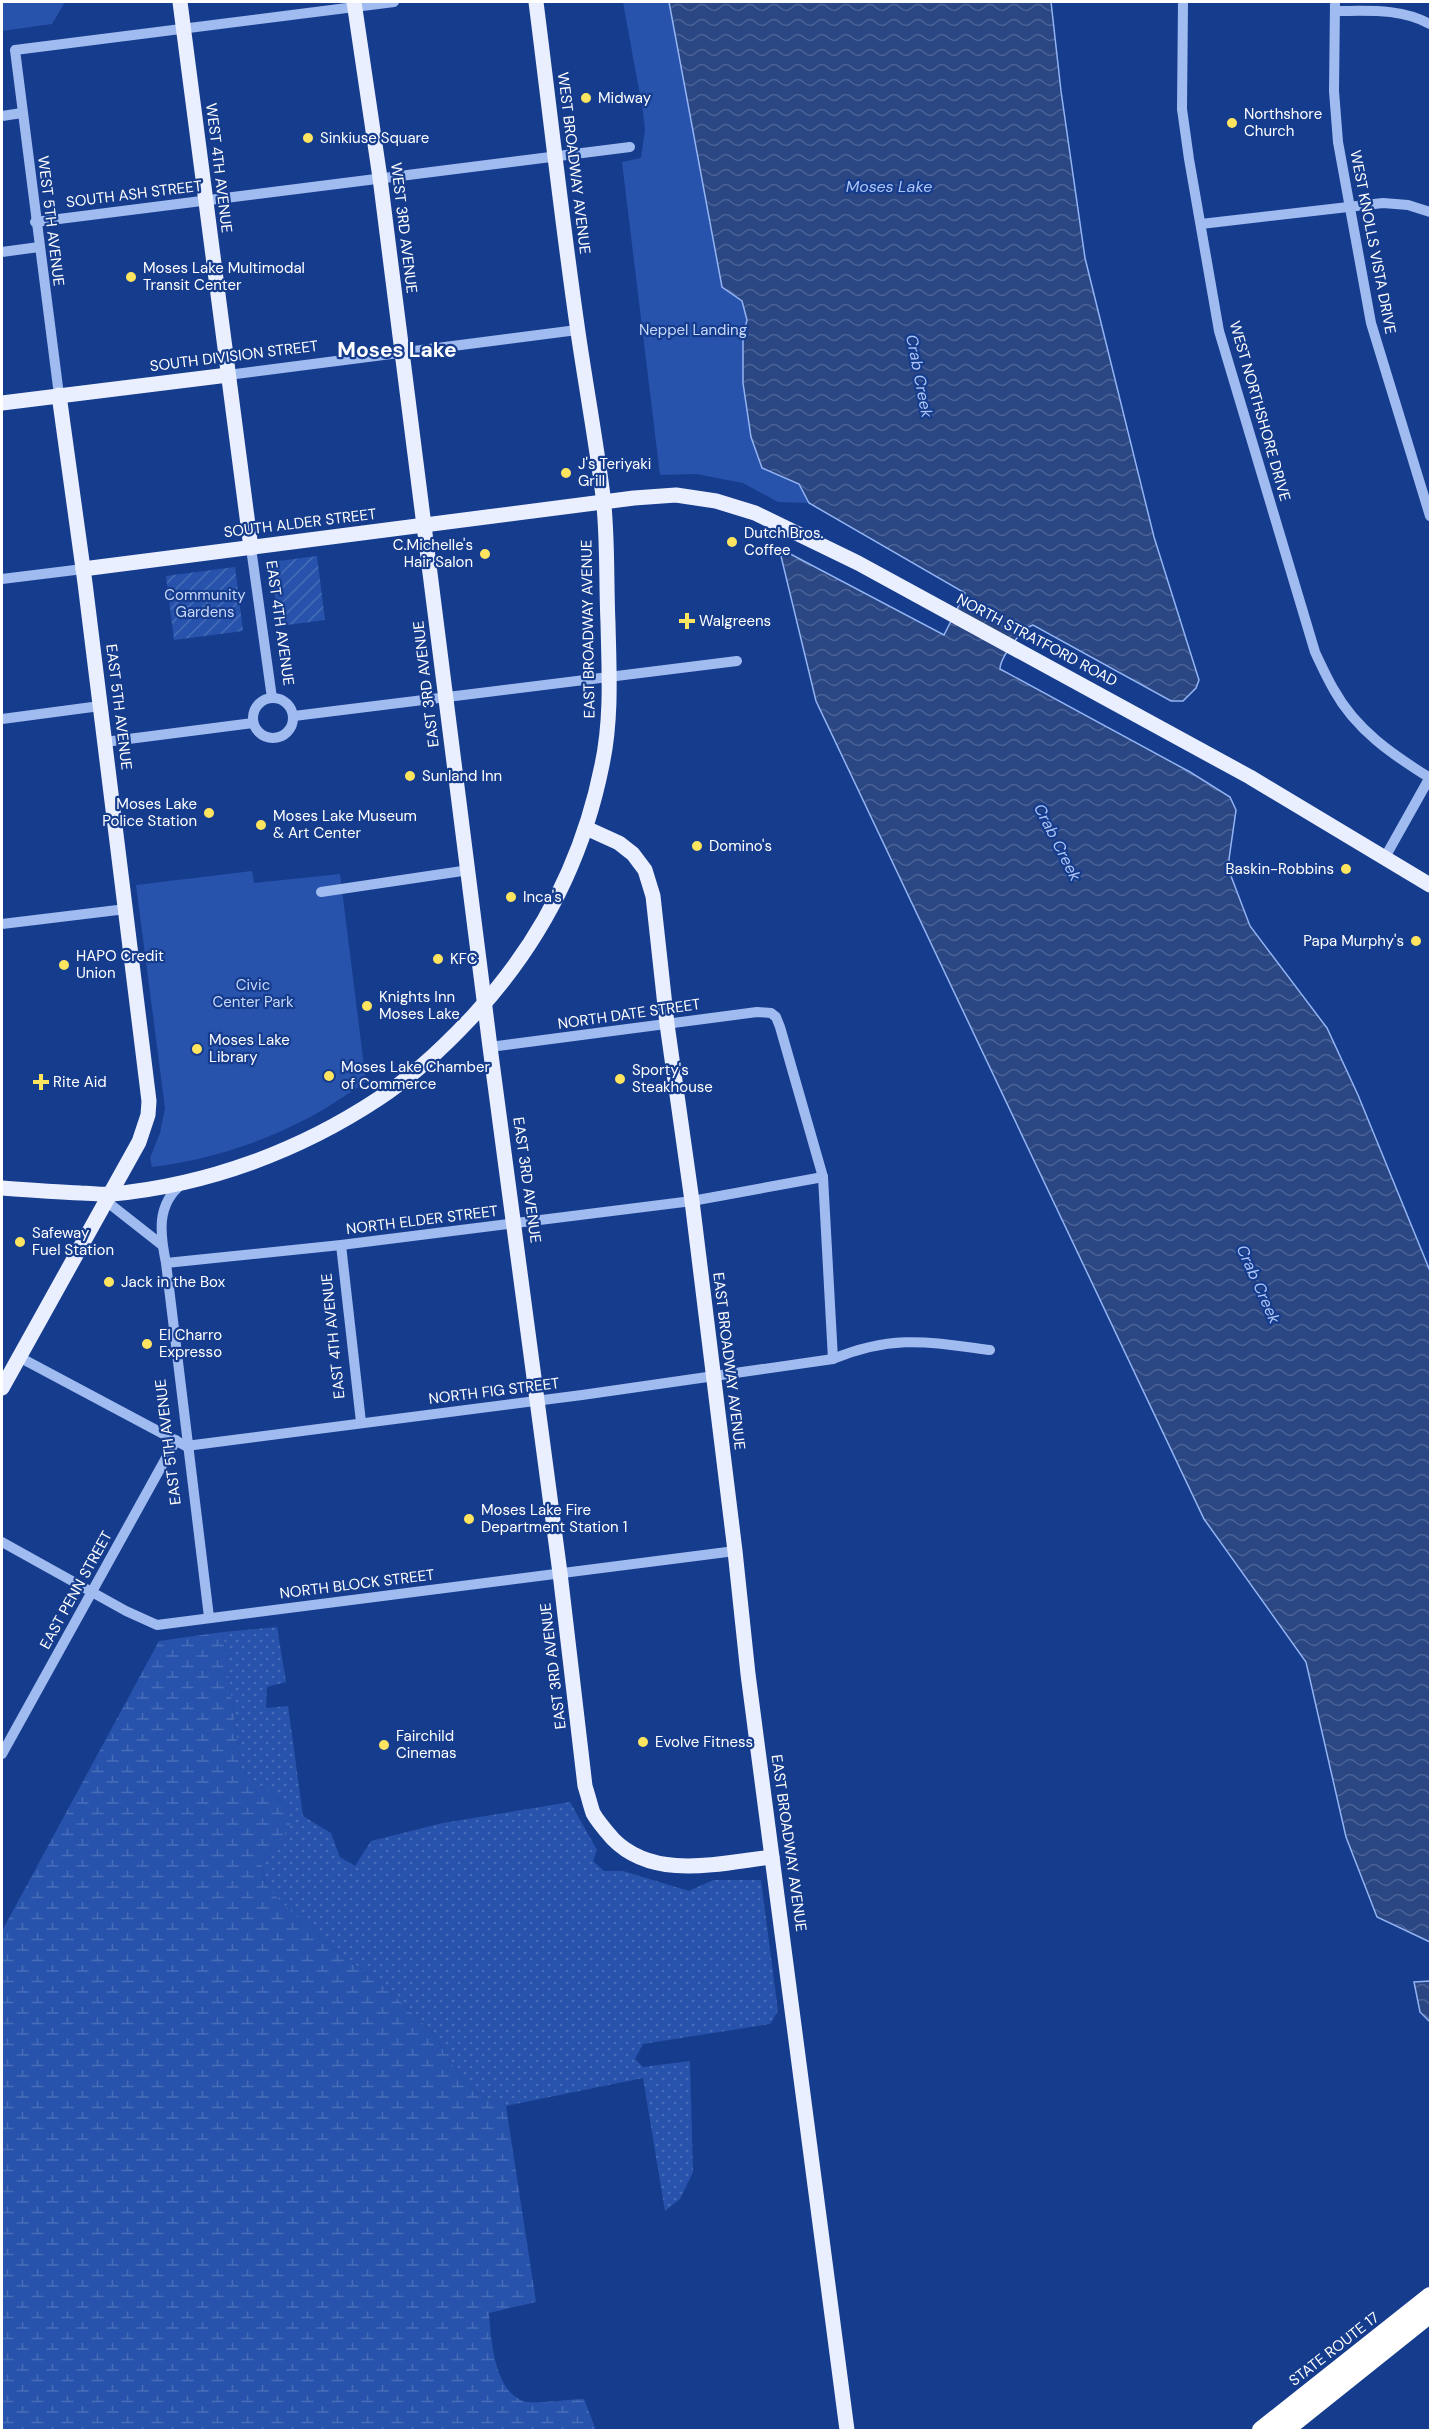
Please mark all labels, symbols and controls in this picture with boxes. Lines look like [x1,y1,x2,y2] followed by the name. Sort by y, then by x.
[553,71,595,255] street label: WEST BROADWAY AVENUE
[598,88,652,108] place label: Midway
[579,91,593,105] marker: Midway
[201,102,237,234] street label: WEST 4TH AVENUE
[1244,104,1322,141] place label: Northshore Church
[1225,116,1239,130] marker: Northshore Church
[320,128,429,148] place label: Sinkiuse Square
[301,131,315,145] marker: Sinkiuse Square
[1345,148,1401,336] street label: WEST KNOLLS VISTA DRIVE
[33,155,69,287] street label: WEST 5TH AVENUE
[386,161,422,295] street label: WEST 3RD AVENUE
[65,176,203,212] street label: SOUTH ASH STREET
[846,176,932,197] water label: Moses Lake
[143,258,305,295] place label: Moses Lake Multimodal Transit Center
[124,270,138,284] marker: Moses Lake Multimodal Transit Center
[1225,319,1295,503] street label: WEST NORTHSHORE DRIVE
[639,320,747,340] park label: Neppel Landing
[901,333,938,420] water label: Crab Creek
[149,336,319,376] street label: SOUTH DIVISION STREET
[337,336,457,364] district label: Moses Lake
[578,454,651,491] place label: J's Teriyaki Grill
[559,466,573,480] marker: J's Teriyaki Grill
[223,504,377,542] street label: SOUTH ALDER STREET
[744,523,824,560] place label: Dutch Bros. Coffee
[393,535,473,572] place label: C.Michelle's Hair Salon
[725,535,739,549] marker: Dutch Bros. Coffee
[576,539,600,719] street label: EAST BROADWAY AVENUE
[478,547,492,561] marker: C.Michelle's Hair Salon
[261,559,299,687] street label: EAST 4TH AVENUE
[164,585,246,622] park label: Community Gardens
[953,589,1121,691] street label: NORTH STRATFORD ROAD
[699,611,771,631] place label: Walgreens
[680,614,694,628] marker: Walgreens
[408,620,444,748] street label: EAST 3RD AVENUE
[101,643,137,771] street label: EAST 5TH AVENUE
[422,766,502,786] place label: Sunland Inn
[403,769,417,783] marker: Sunland Inn
[102,794,197,831] place label: Moses Lake Police Station
[1029,800,1086,885] water label: Crab Creek
[202,806,216,820] marker: Moses Lake Police Station
[273,806,417,843] place label: Moses Lake Museum & Art Center
[254,818,268,832] marker: Moses Lake Museum & Art Center
[709,836,772,856] place label: Domino's
[690,839,704,853] marker: Domino's
[1226,859,1334,879] place label: Baskin-Robbins
[1339,862,1353,876] marker: Baskin-Robbins
[523,887,562,907] place label: Inca's
[504,890,518,904] marker: Inca's
[1303,931,1404,951] place label: Papa Murphy's
[1409,934,1423,948] marker: Papa Murphy's
[76,946,164,983] place label: HAPO Credit Union
[450,949,478,969] place label: KFC
[431,952,445,966] marker: KFC
[57,958,71,972] marker: HAPO Credit Union
[212,975,294,1012] park label: Civic Center Park
[379,987,460,1024] place label: Knights Inn Moses Lake
[556,994,702,1034] street label: NORTH DATE STREET
[360,999,374,1013] marker: Knights Inn Moses Lake
[209,1030,290,1067] place label: Moses Lake Library
[190,1042,204,1056] marker: Moses Lake Library
[341,1057,490,1094] place label: Moses Lake Chamber of Commerce
[632,1060,713,1097] place label: Sporty's Steakhouse
[322,1069,336,1083] marker: Moses Lake Chamber of Commerce
[53,1072,107,1092] place label: Rite Aid
[613,1072,627,1086] marker: Sporty's Steakhouse
[34,1075,48,1089] marker: Rite Aid
[508,1116,546,1244] street label: EAST 3RD AVENUE
[345,1201,499,1239] street label: NORTH ELDER STREET
[32,1223,114,1260] place label: Safeway Fuel Station
[13,1235,27,1249] marker: Safeway Fuel Station
[1232,1241,1286,1328] water label: Crab Creek
[708,1271,750,1451] street label: EAST BROADWAY AVENUE
[121,1272,226,1292] place label: Jack in the Box
[316,1272,350,1400] street label: EAST 4TH AVENUE
[102,1275,116,1289] marker: Jack in the Box
[159,1325,222,1362] place label: El Charro Expresso
[140,1337,154,1351] marker: El Charro Expresso
[427,1373,561,1409] street label: NORTH FIG STREET
[150,1378,186,1506] street label: EAST 5TH AVENUE
[481,1500,627,1537] place label: Moses Lake Fire Department Station 1
[462,1512,476,1526] marker: Moses Lake Fire Department Station 1
[35,1527,117,1653] street label: EAST PENN STREET
[278,1565,436,1603] street label: NORTH BLOCK STREET
[535,1602,571,1730] street label: EAST 3RD AVENUE
[396,1726,457,1763] place label: Fairchild Cinemas
[655,1732,753,1752] place label: Evolve Fitness
[636,1735,650,1749] marker: Evolve Fitness
[377,1738,391,1752] marker: Fairchild Cinemas
[767,1753,811,1933] street label: EAST BROADWAY AVENUE
[1285,2307,1383,2391] street label: STATE ROUTE 17

